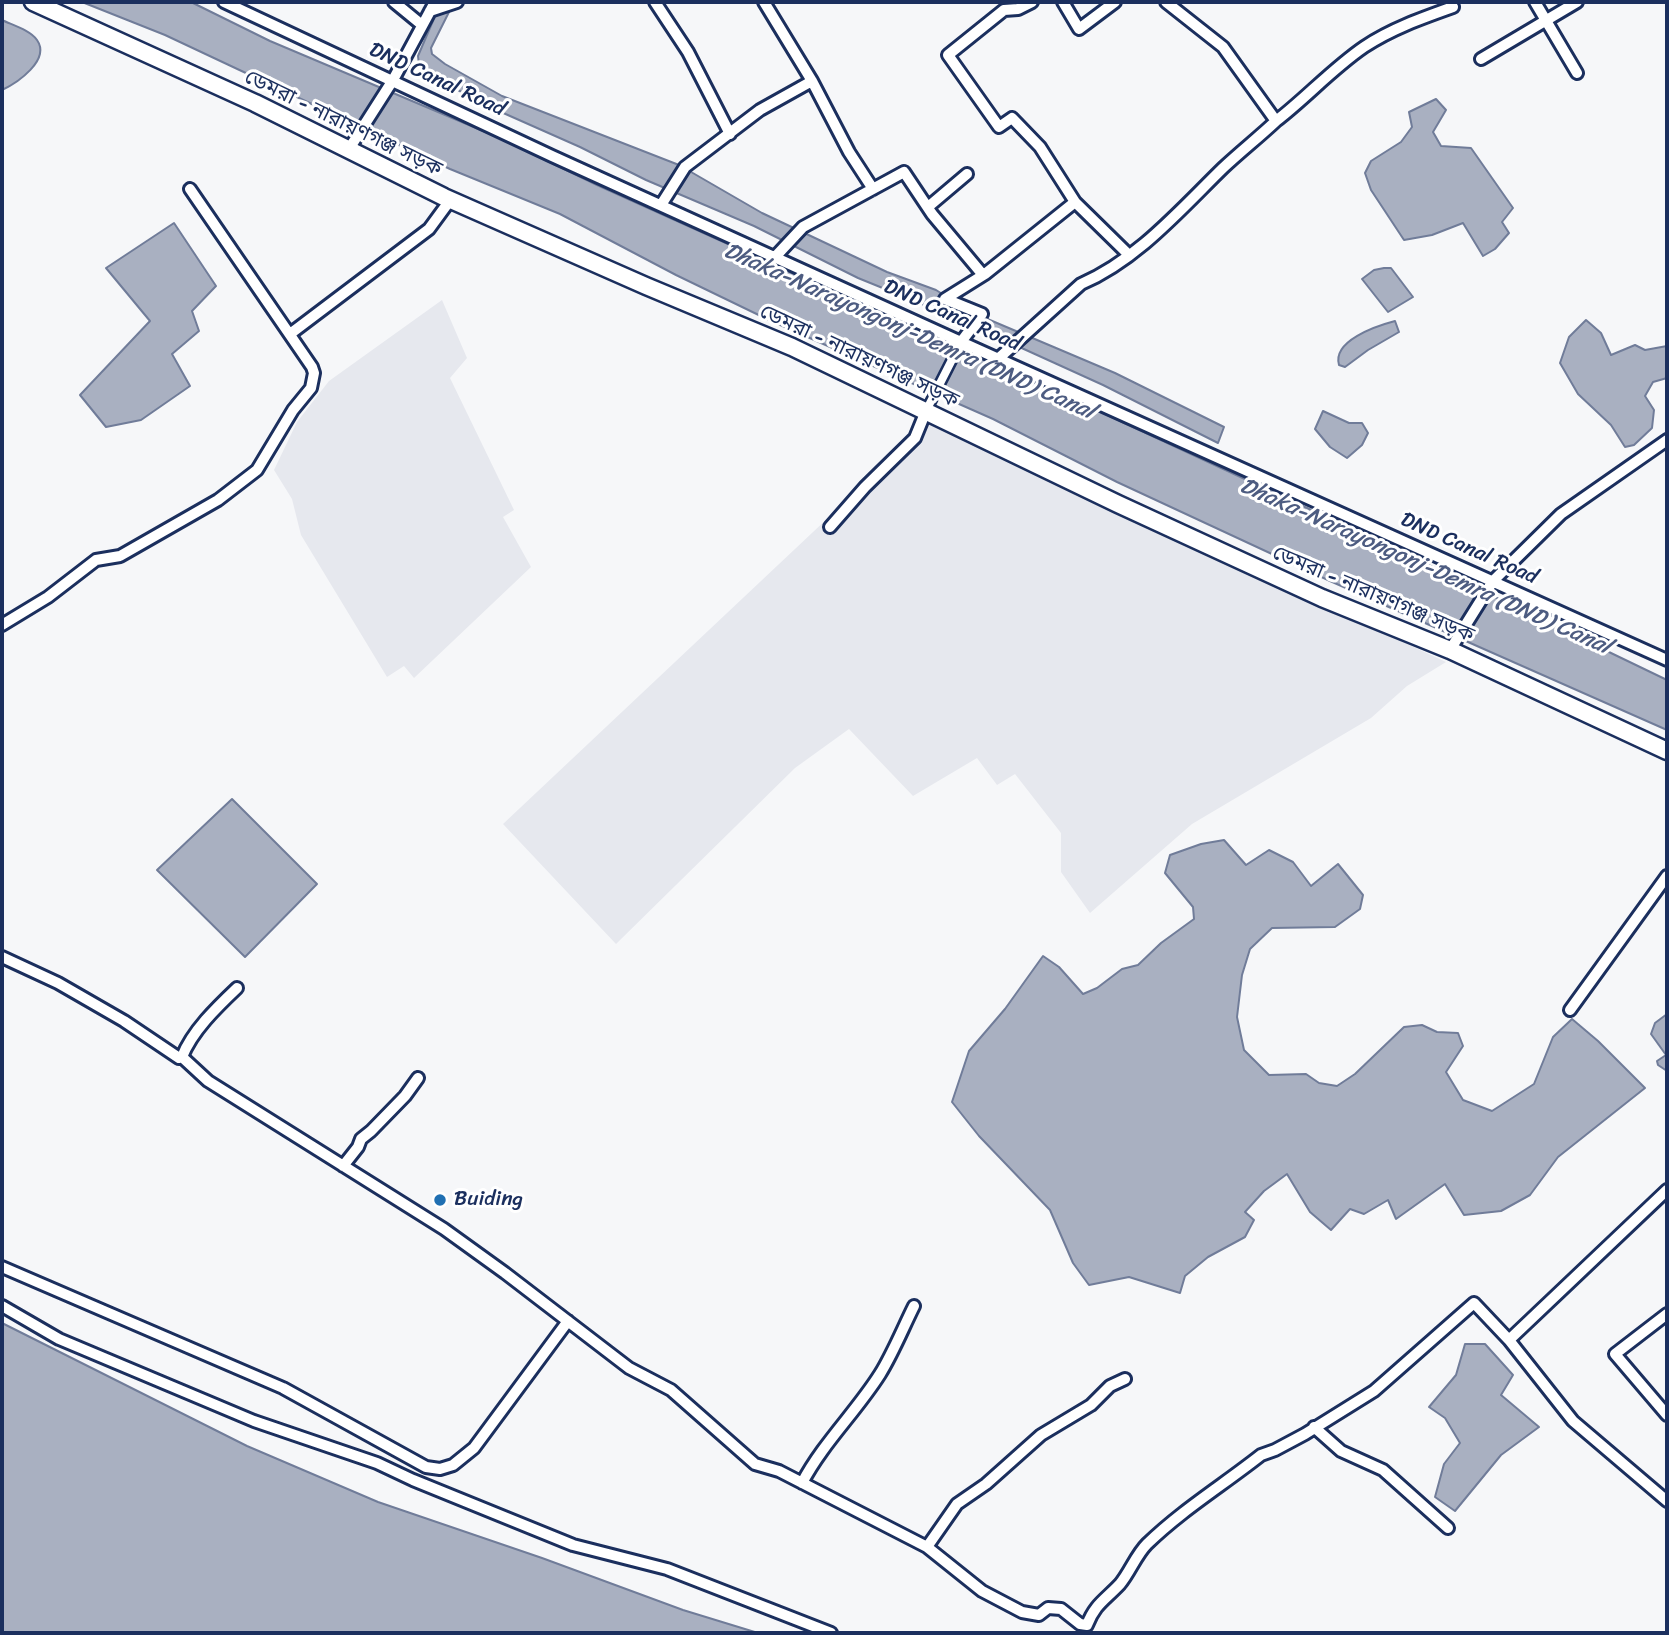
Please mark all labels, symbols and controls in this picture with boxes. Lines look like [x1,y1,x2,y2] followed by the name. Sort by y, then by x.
[365,37,509,123] street label: DND Canal Road
[240,65,446,183] street label: ডেমরা - নারায়ণগঞ্জ সড়ক
[720,238,1098,426] water label: Dhaka-Narayongonj-Demra (DND) Canal
[880,275,1024,357] street label: DND Canal Road
[755,300,963,414] street label: ডেমরা - নারায়ণগঞ্জ সড়ক
[1236,473,1614,661] water label: Dhaka-Narayongonj-Demra (DND) Canal
[1397,508,1541,590] street label: DND Canal Road
[1268,541,1478,649] street label: ডেমরা - নারায়ণগঞ্জ সড়ক
[454,1187,523,1213] place label: Buiding
[432,1192,448,1208] marker: Buiding

